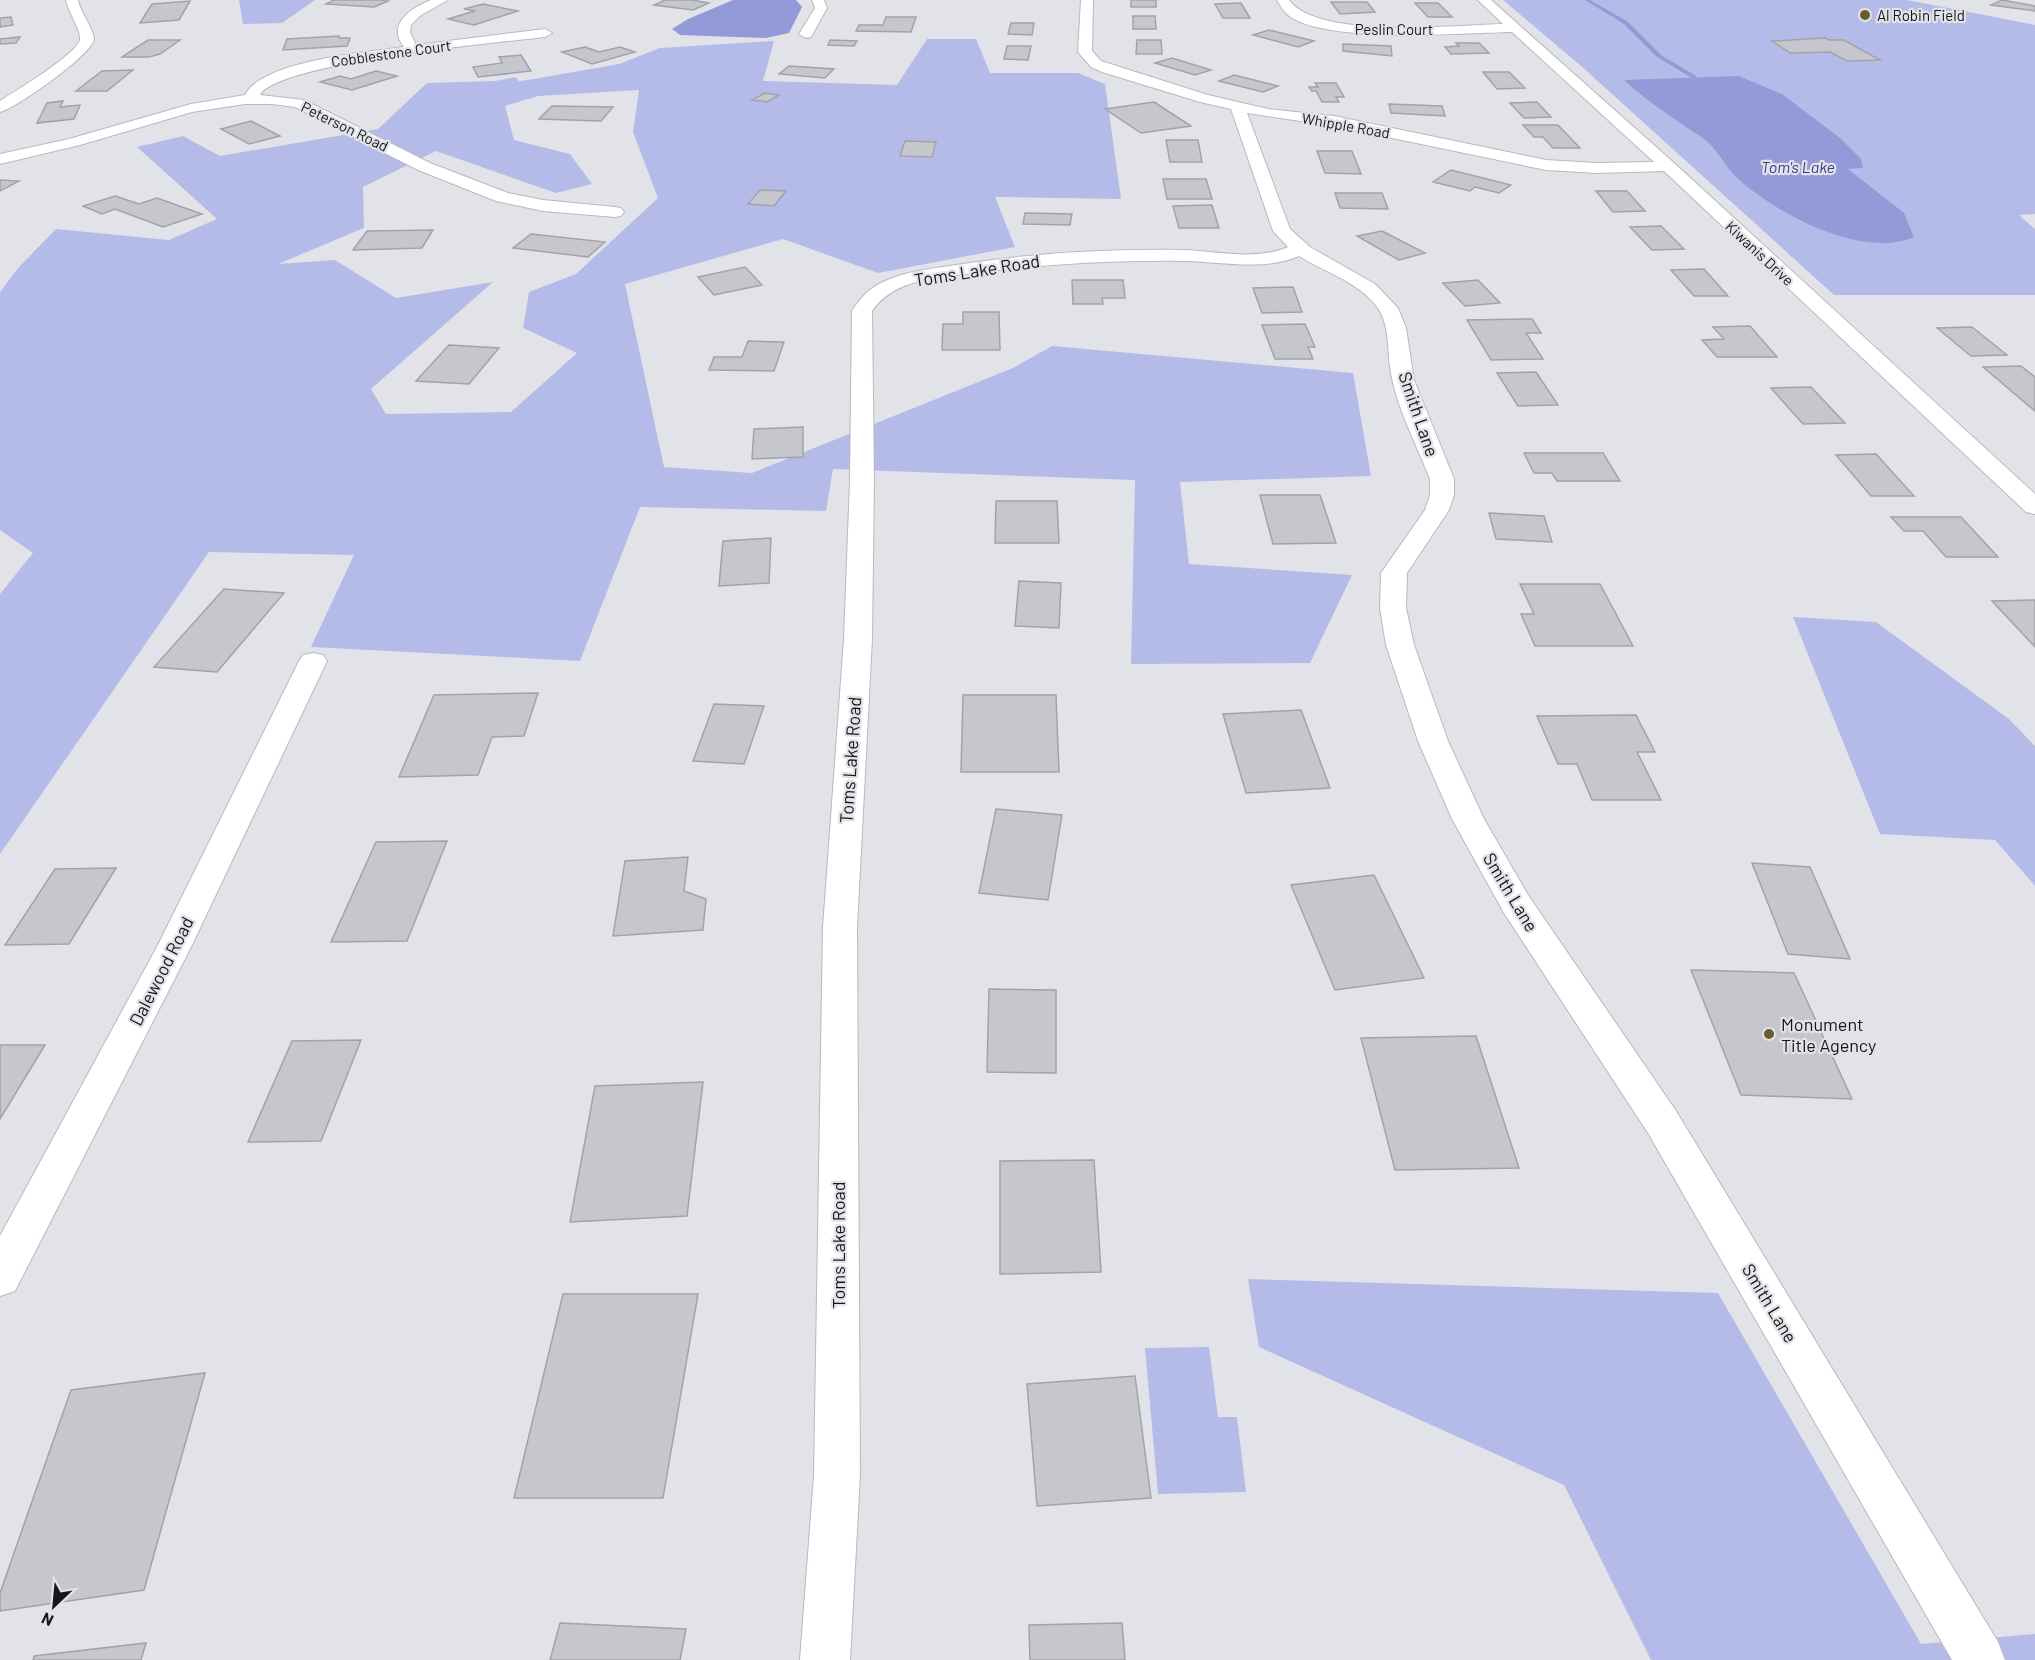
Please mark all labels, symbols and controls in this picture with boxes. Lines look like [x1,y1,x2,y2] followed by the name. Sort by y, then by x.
[1877,6,1965,24] place label: Al Robin Field
[1858,8,1872,22] marker: Al Robin Field
[1355,20,1433,38] street label: Peslin Court
[330,36,452,70] street label: Cobblestone Court
[298,97,392,155] street label: Peterson Road
[1300,108,1392,142] street label: Whipple Road
[1761,157,1835,176] water label: Tom's Lake
[1722,217,1798,289] street label: Kiwanis Drive
[913,249,1041,291] street label: Toms Lake Road
[1394,369,1444,459] street label: Smith Lane
[835,696,865,824] street label: Toms Lake Road
[1479,848,1543,936] street label: Smith Lane
[124,913,198,1029] street label: Dalewood Road
[1781,1013,1876,1056] place label: Monument Title Agency
[1762,1027,1776,1041] marker: Monument Title Agency
[827,1181,849,1309] street label: Toms Lake Road
[1738,1259,1802,1347] street label: Smith Lane
[24,1576,84,1636] north arrow
[38,1609,56,1631] text: N

